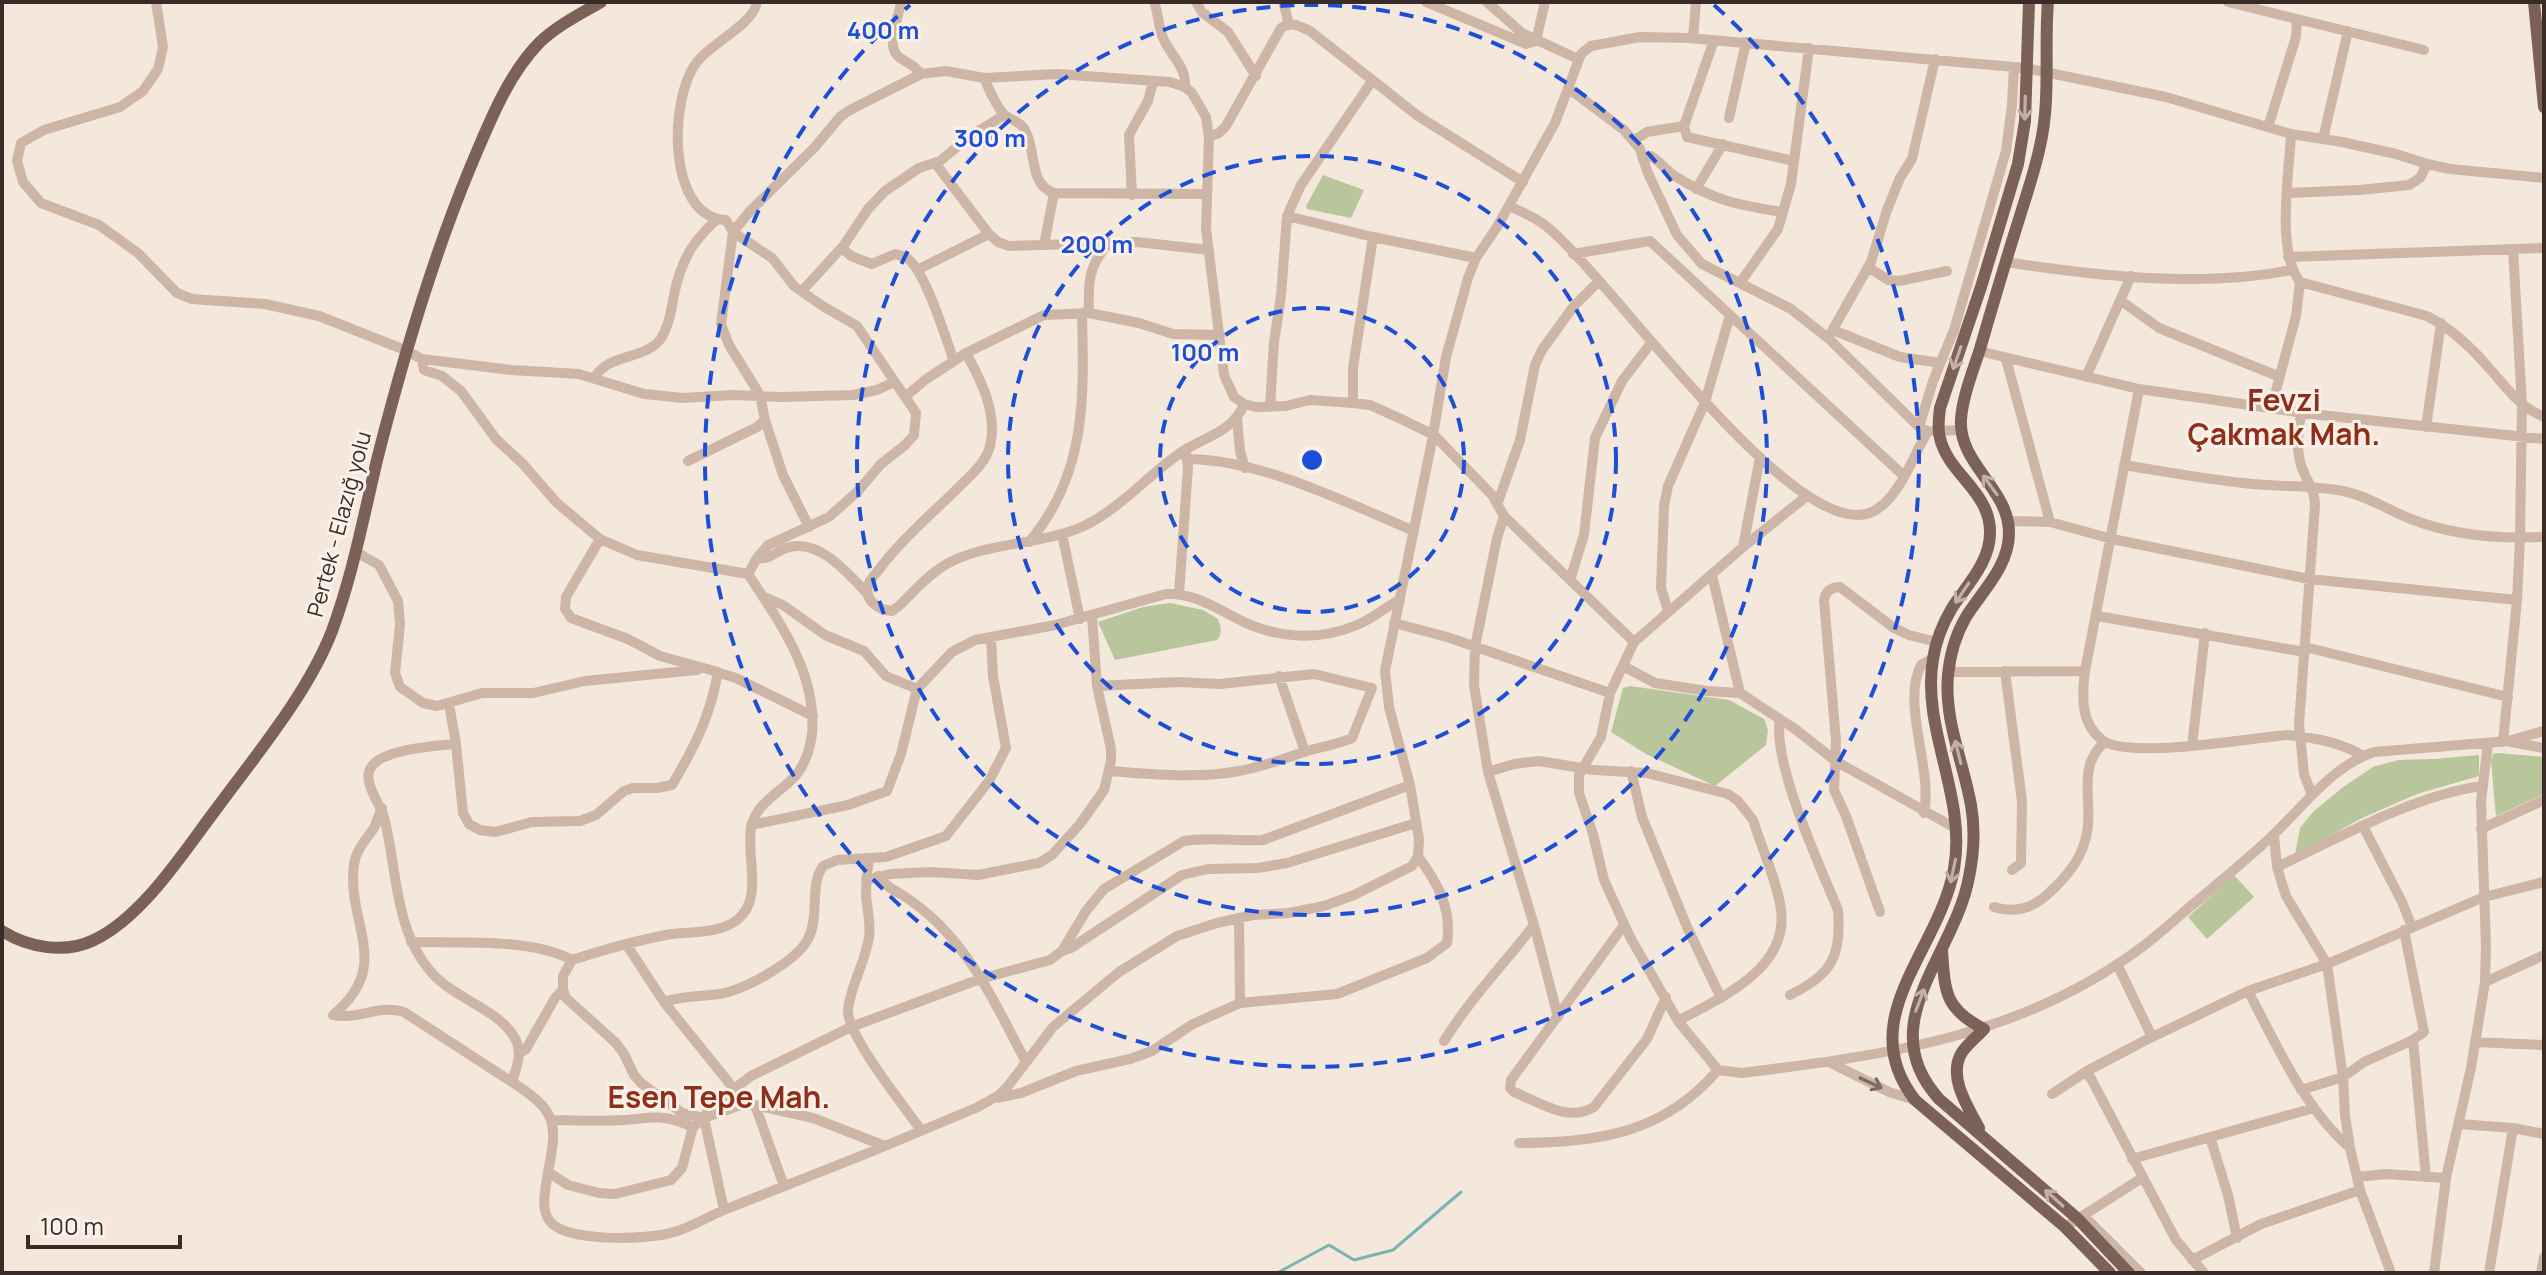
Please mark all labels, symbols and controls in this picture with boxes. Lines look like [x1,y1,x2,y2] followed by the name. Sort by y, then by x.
[847,13,919,46] text: 400 m
[2017,94,2033,121] one-way arrow
[954,121,1026,154] text: 300 m
[1061,227,1133,260] text: 200 m
[1171,335,1239,368] text: 100 m
[1949,345,1964,370] one-way arrow
[2188,379,2380,454] district label: Fevzi Çakmak Mah.
[300,428,378,620] street label: Pertek - Elazığ yolu
[1298,446,1326,474] centre of rings
[1982,475,1999,496] one-way arrow
[1954,581,1970,604] one-way arrow
[1949,740,1964,766] one-way arrow
[1945,857,1960,883] one-way arrow
[1914,988,1928,1013] one-way arrow
[608,1076,830,1117] district label: Esen Tepe Mah.
[1859,1076,1883,1091] one-way arrow
[2045,1189,2065,1207] one-way arrow
[28,1199,180,1249] scale bar
[40,1209,104,1242] text: 100 m

